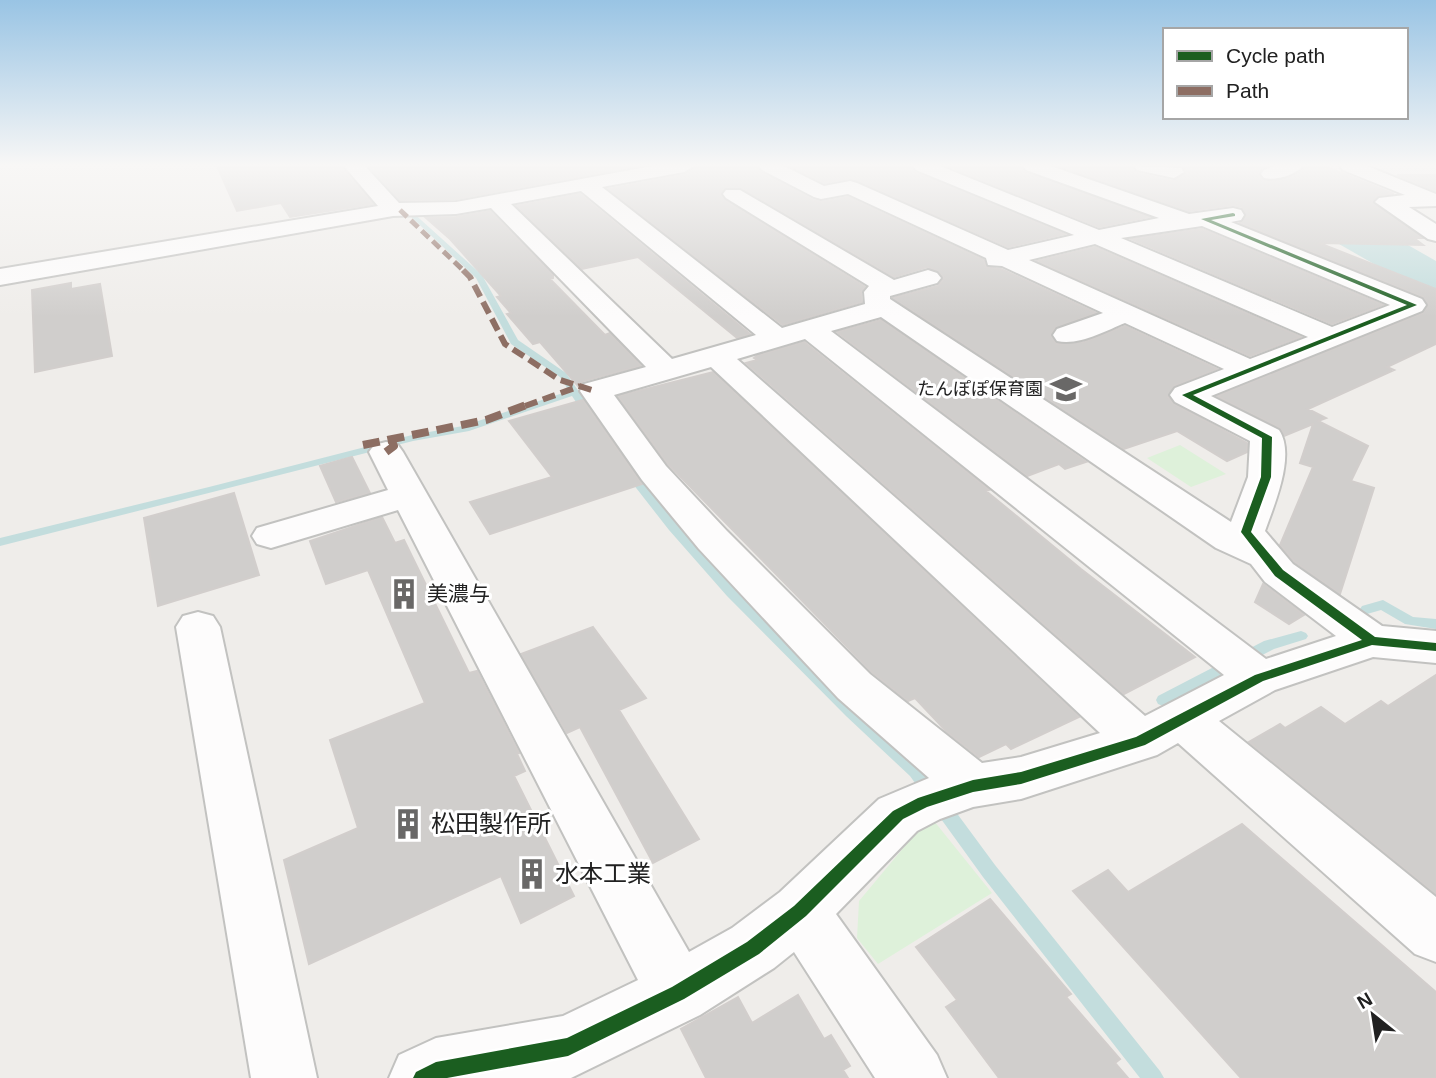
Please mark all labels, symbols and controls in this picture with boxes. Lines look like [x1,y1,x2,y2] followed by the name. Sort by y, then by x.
[1163,28,1408,119] legend
[1226,44,1325,67] text: Cycle path
[1226,79,1269,102] text: Path
[1049,372,1083,406] school or university icon: たんぽぽ保育園
[917,379,1043,399] place label: たんぽぽ保育園
[387,577,421,611] building icon: 美濃与
[427,582,490,605] place label: 美濃与
[391,807,425,841] building icon: 松田製作所
[431,810,551,837] place label: 松田製作所
[515,857,549,891] building icon: 水本工業
[555,860,651,887] place label: 水本工業
[1338,980,1408,1050] north arrow
[1354,988,1376,1013] text: N

